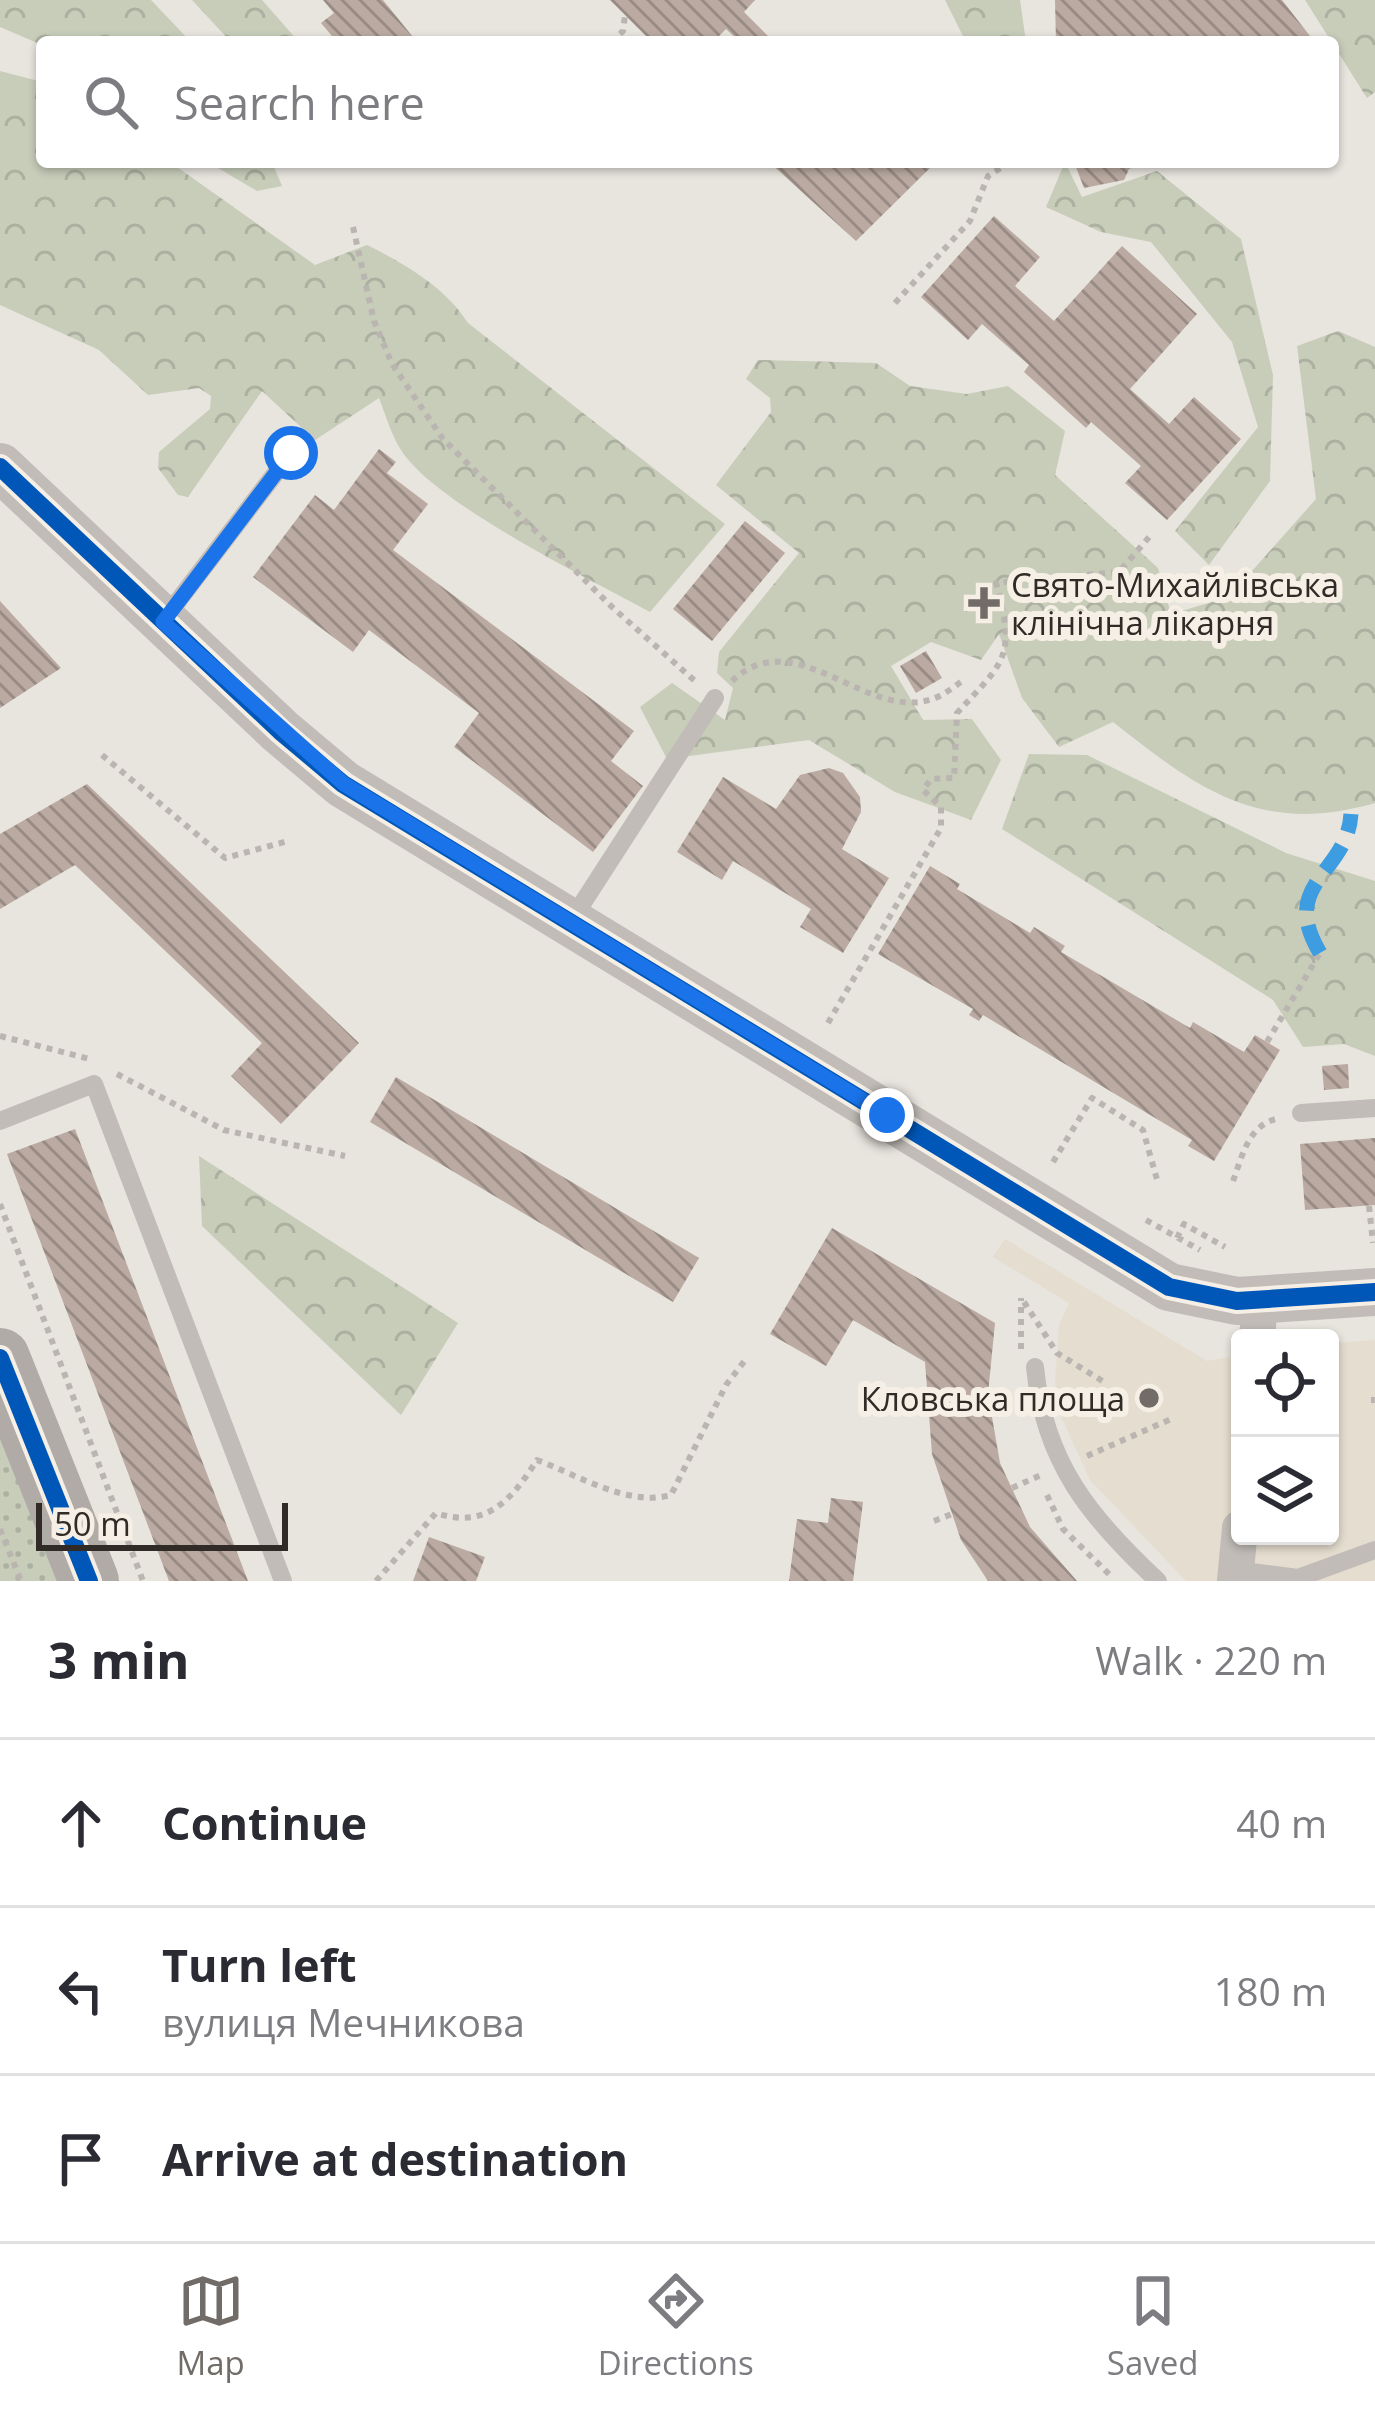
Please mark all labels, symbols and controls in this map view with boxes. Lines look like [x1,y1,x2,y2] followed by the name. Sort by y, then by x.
[36,36,1339,168] search box
[78,69,144,135] icon: search
[174,72,425,133] text: Search here
[264,426,318,480] route start
[1011,562,1339,645] place label: Свято-Михайлівська клінічна лікарня
[968,587,1000,619] marker: Свято-Михайлівська клінічна лікарня
[860,1088,914,1142] route end
[1231,1329,1339,1545] map controls
[1231,1329,1339,1437] button: locate
[861,1376,1125,1421] place label: Кловська площа
[1136,1385,1162,1411] marker: Кловська площа
[1231,1437,1339,1545] button: layers
[36,1497,288,1550] scale bar
[54,1501,131,1546] text: 50 m
[48,1624,190,1694] text: 3 min
[1095,1633,1327,1686] text: Walk · 220 m
[48,1790,114,1856] icon: ahead
[162,1792,367,1853] text: Continue
[1236,1796,1327,1849] text: 40 m
[162,1934,357,1995] text: Turn left
[48,1958,114,2024] icon: left
[1214,1964,1327,2017] text: 180 m
[162,1995,525,2048] text: вулиця Мечникова
[48,2126,114,2192] icon: arrive
[162,2128,628,2189] text: Arrive at destination
[177,2268,245,2385] tab: Map
[598,2268,754,2385] tab: Directions
[1107,2268,1198,2385] tab: Saved

